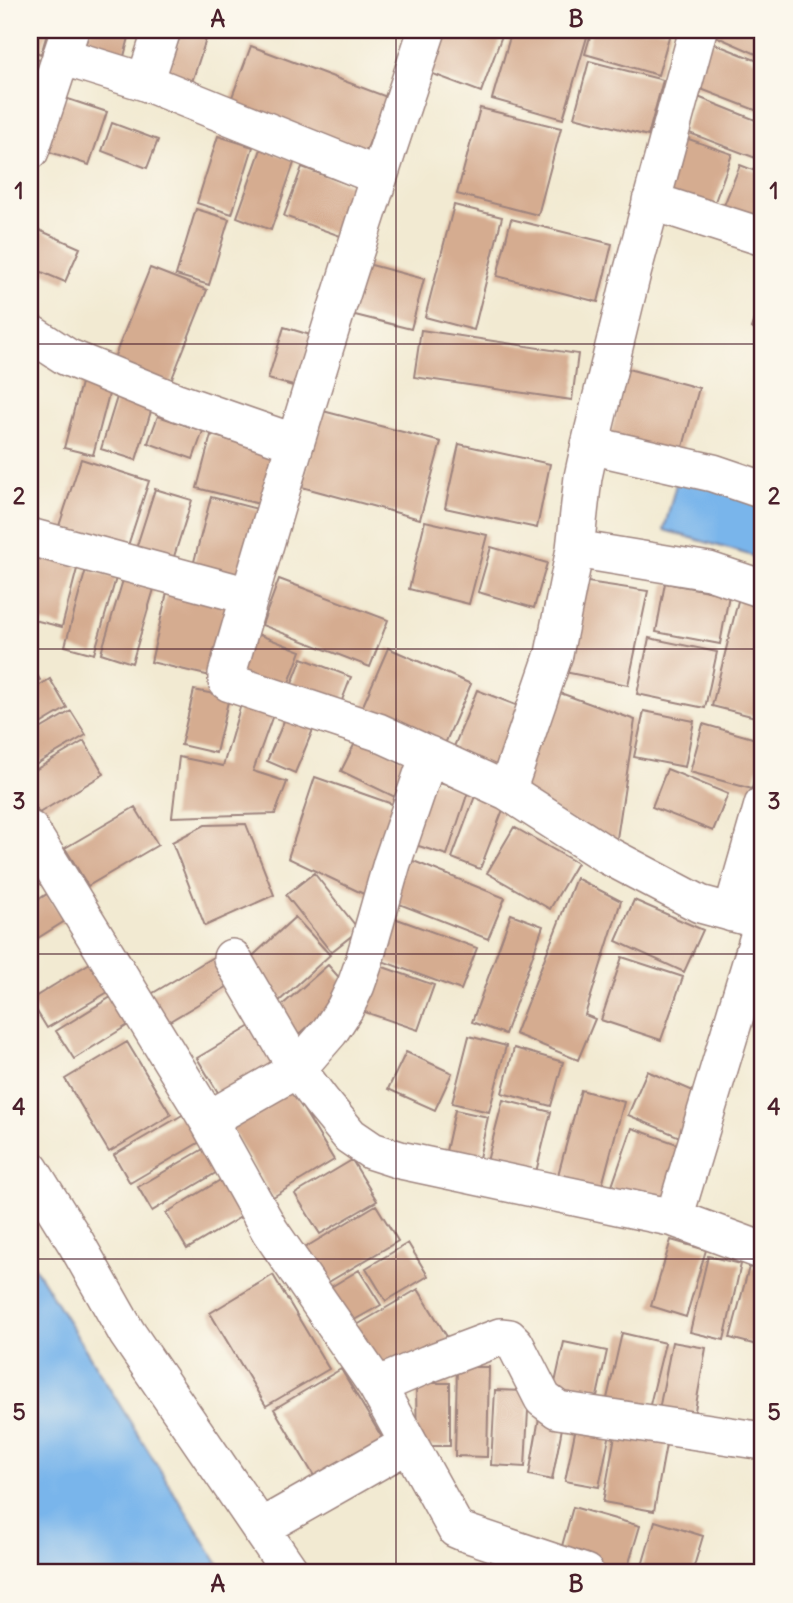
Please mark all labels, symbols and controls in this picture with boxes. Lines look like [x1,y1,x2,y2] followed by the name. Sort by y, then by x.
[211,4,226,33] text: A
[568,4,584,33] text: B
[14,176,24,205] text: 1
[769,176,779,205] text: 1
[13,481,26,510] text: 2
[768,481,781,510] text: 2
[12,786,26,815] text: 3
[767,786,781,815] text: 3
[12,1092,26,1121] text: 4
[767,1092,781,1121] text: 4
[12,1397,26,1426] text: 5
[767,1397,781,1426] text: 5
[211,1569,226,1598] text: A
[568,1569,584,1598] text: B

